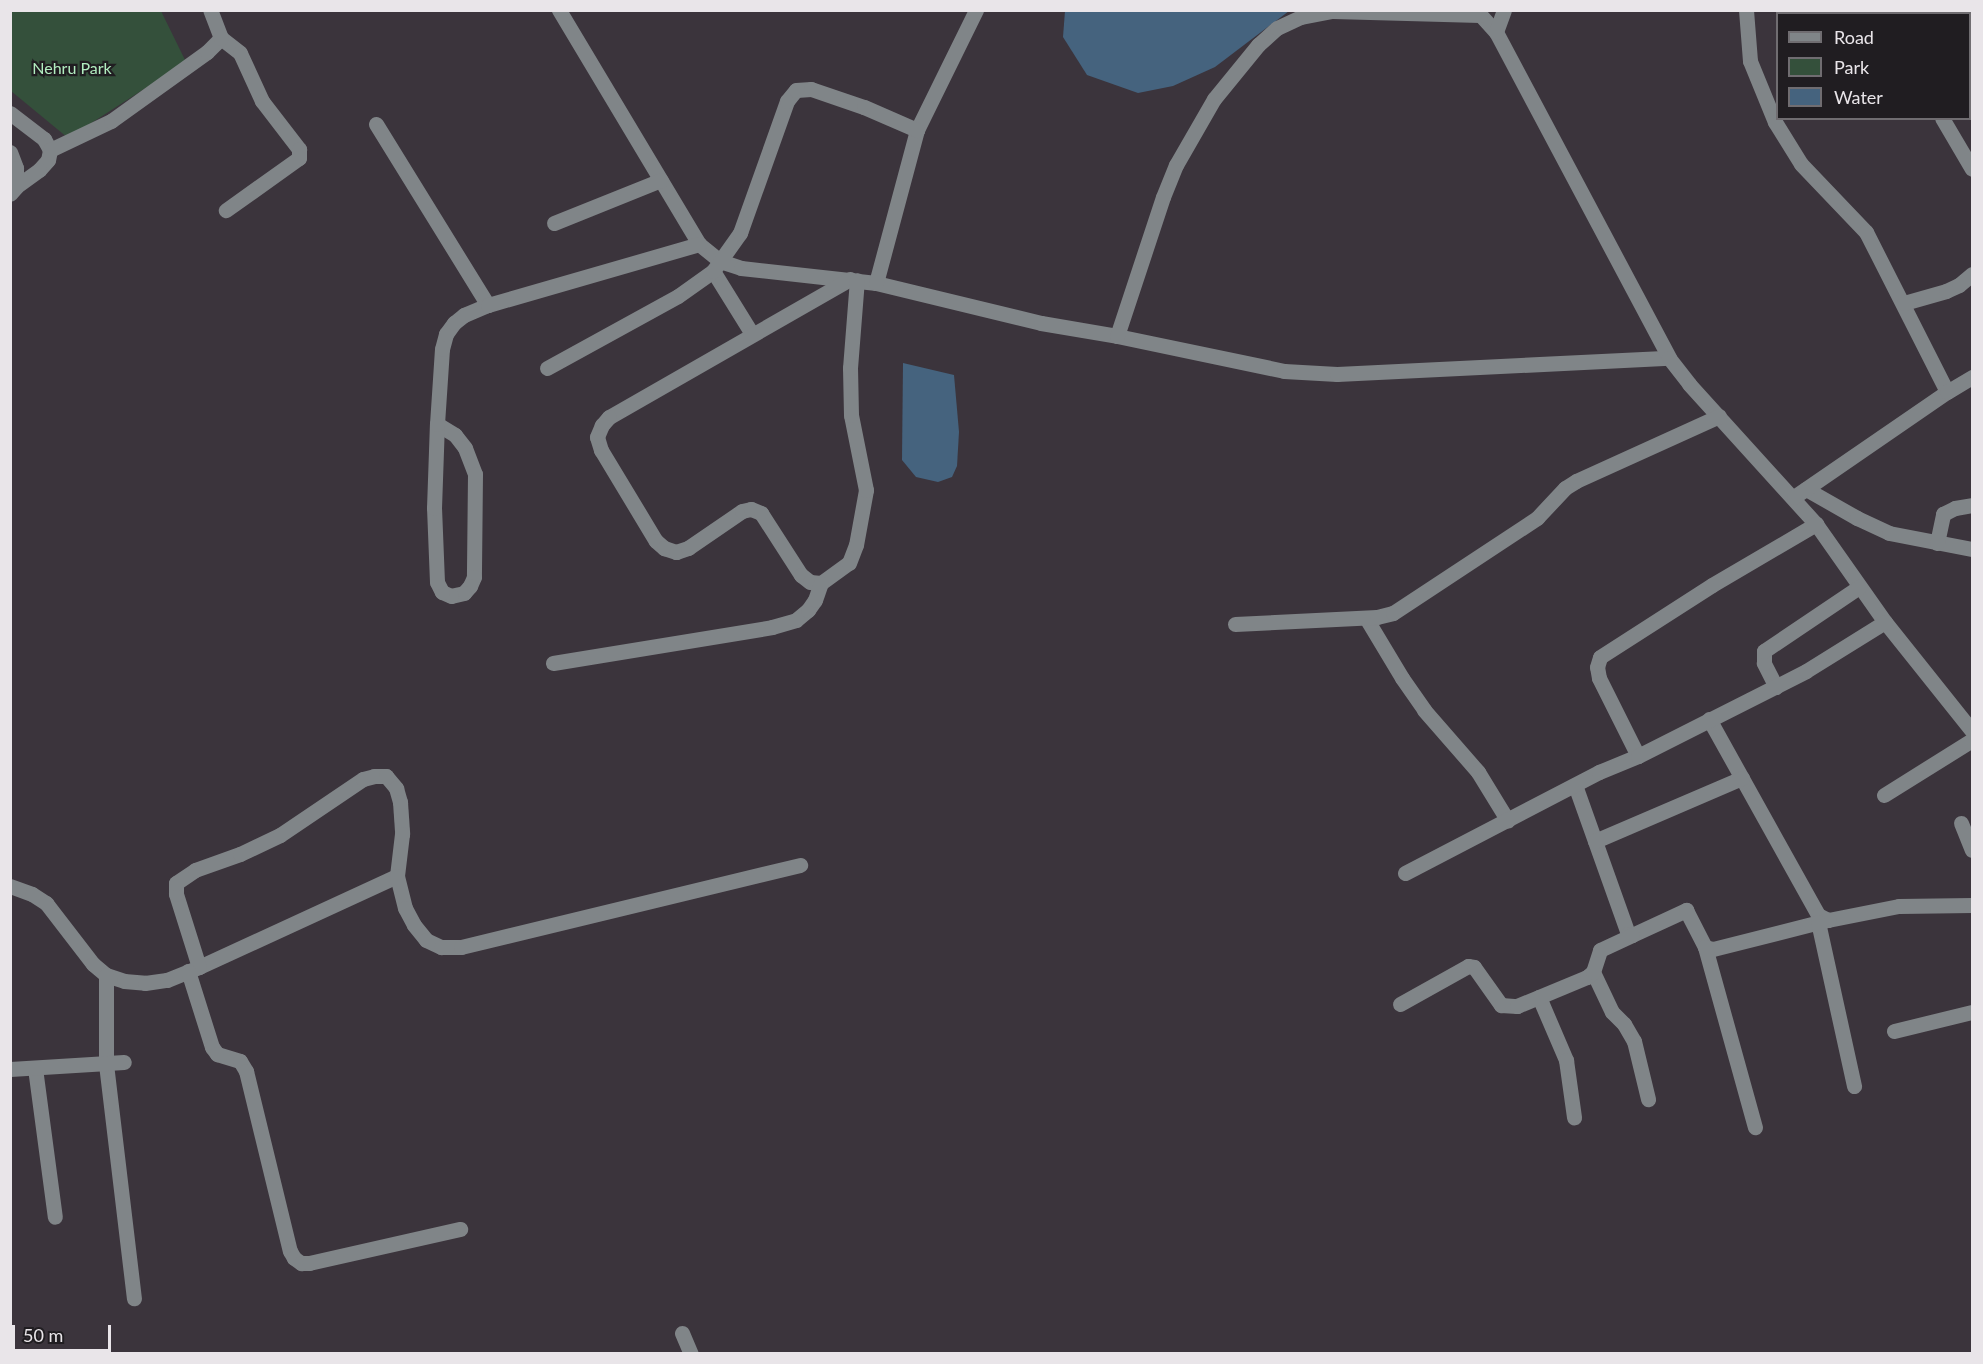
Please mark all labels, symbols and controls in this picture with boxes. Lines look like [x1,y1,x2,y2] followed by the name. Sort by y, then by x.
[1776,12,1971,120] legend
[1834,26,1874,48] text: Road
[1834,56,1869,78] text: Park
[32,58,112,78] park label: Nehru Park
[1834,86,1883,108] text: Water
[15,1313,114,1351] scale bar
[23,1324,63,1346] text: 50 m

